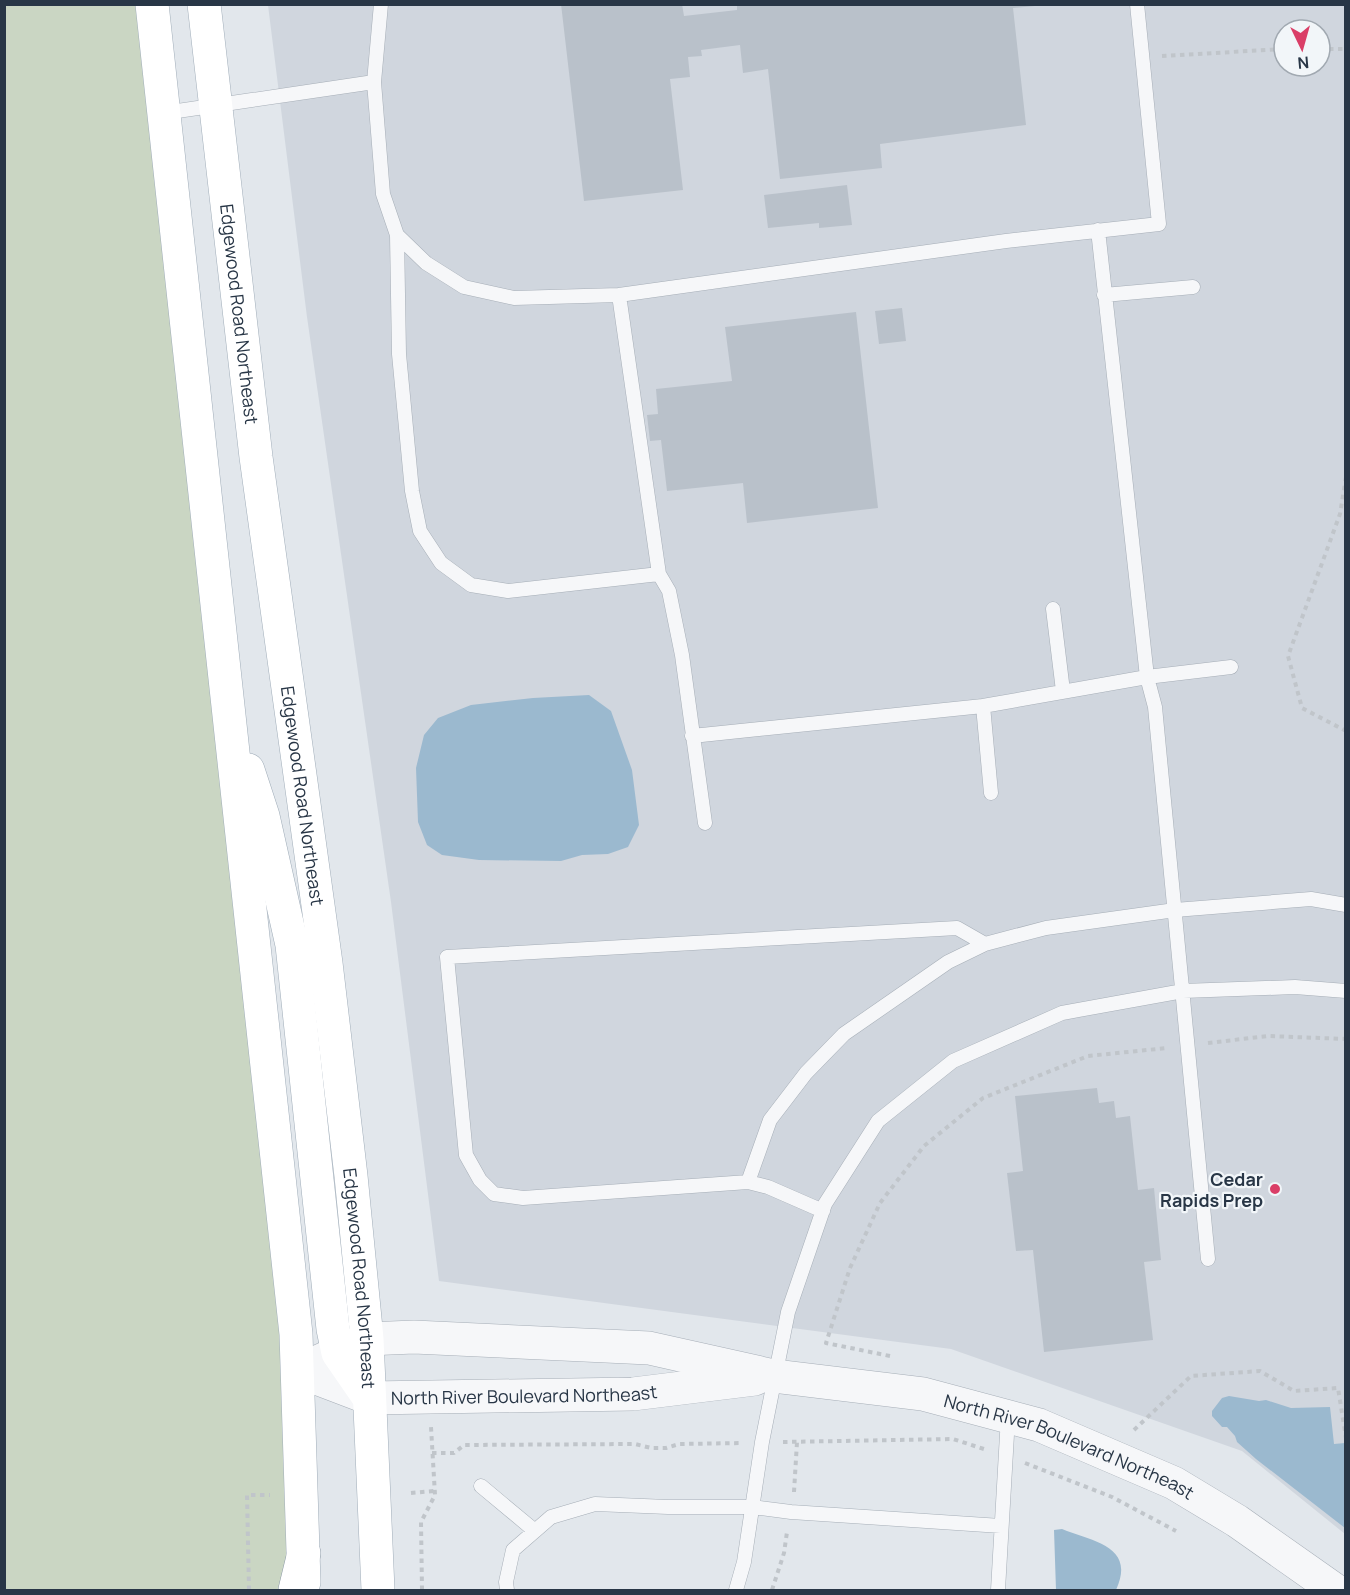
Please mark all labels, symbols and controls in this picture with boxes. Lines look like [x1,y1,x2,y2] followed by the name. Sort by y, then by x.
[1272,18,1332,78] north arrow
[1297,51,1310,74] text: N
[215,203,264,425] street label: Edgewood Road Northeast
[276,684,330,907] street label: Edgewood Road Northeast
[338,1167,381,1389] street label: Edgewood Road Northeast
[1160,1167,1263,1212] place label: Cedar Rapids Prep
[1268,1182,1282,1196] marker: Cedar Rapids Prep
[391,1379,659,1410] street label: North River Boulevard Northeast
[941,1388,1199,1504] street label: North River Boulevard Northeast

